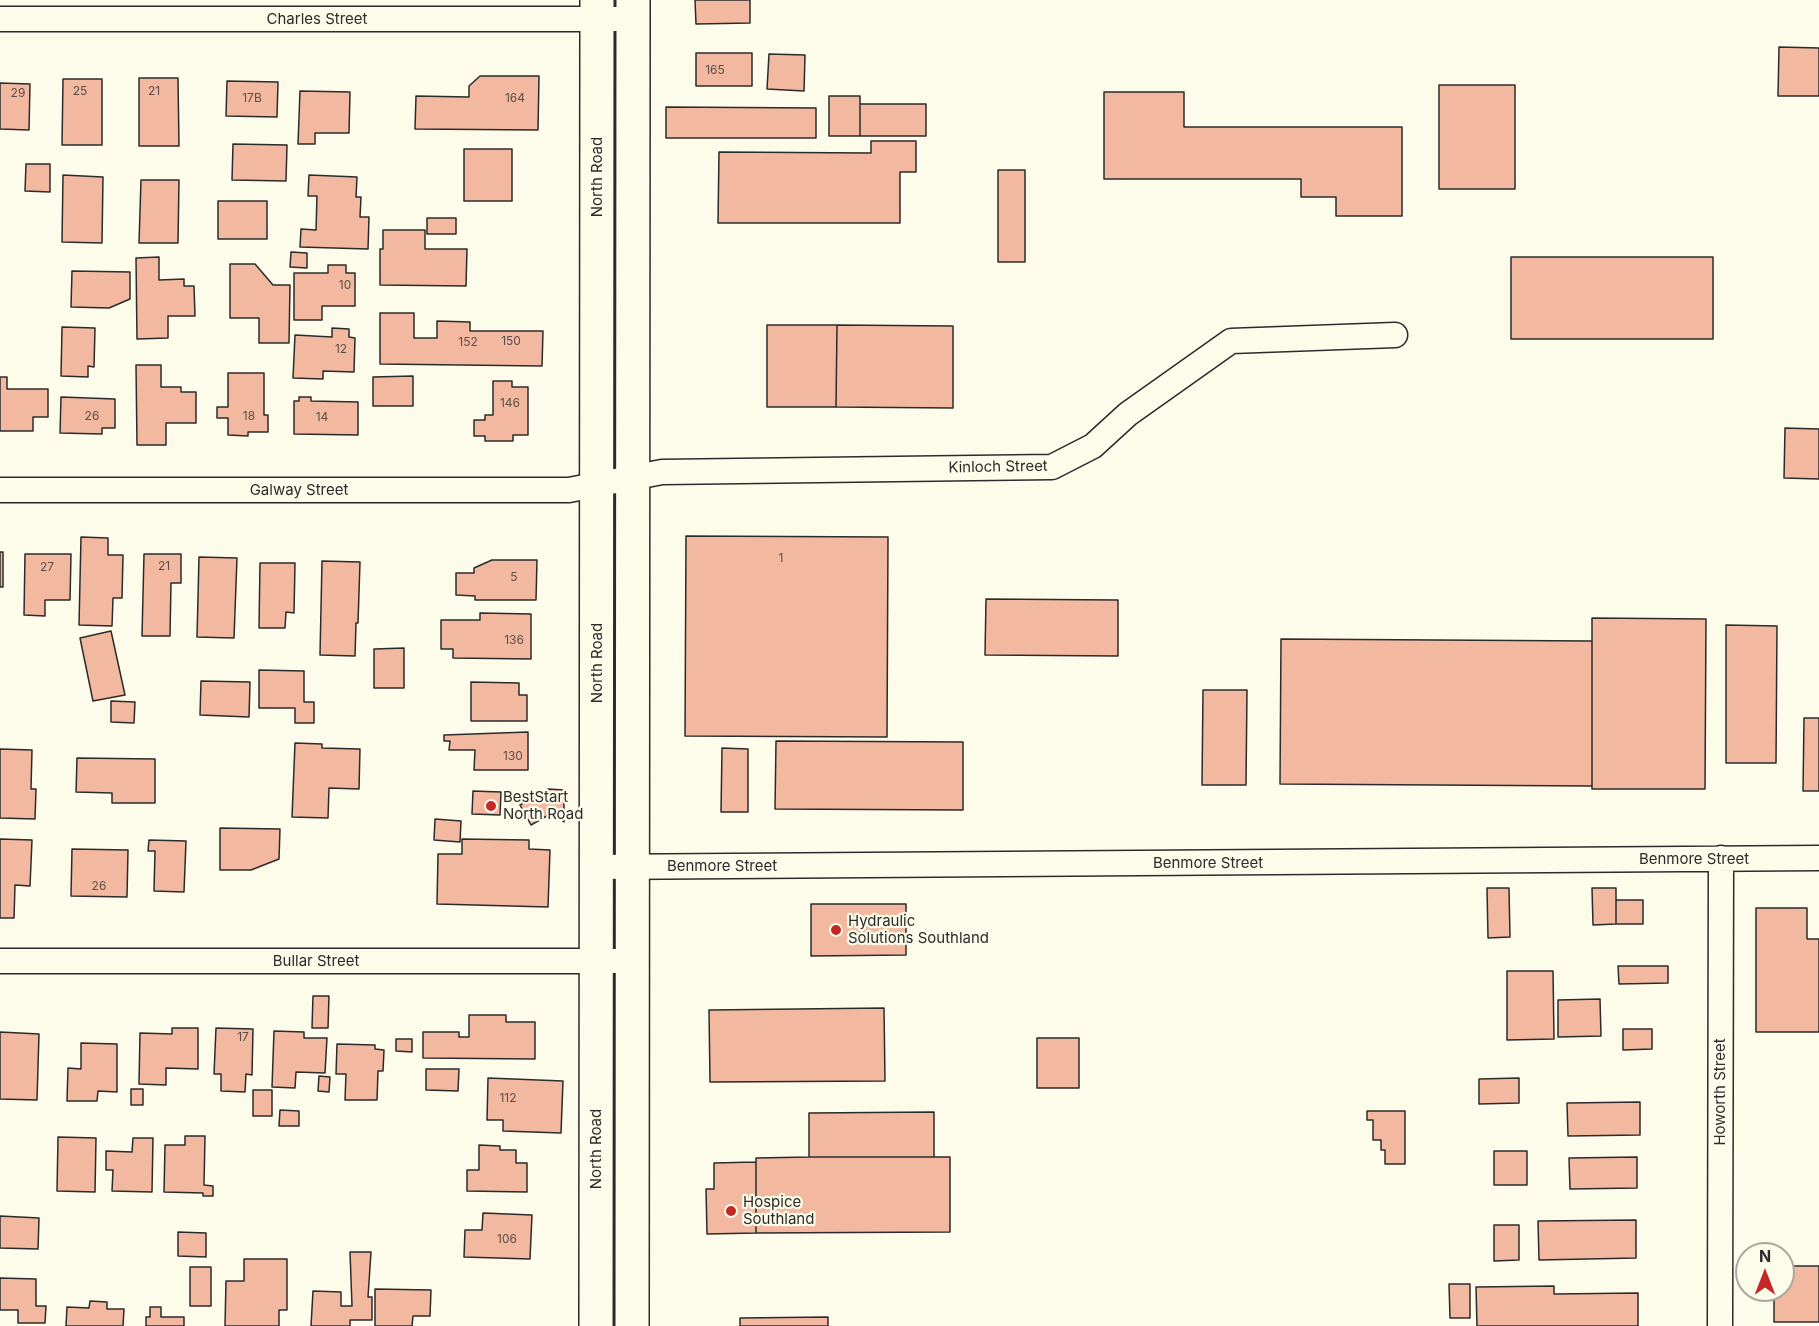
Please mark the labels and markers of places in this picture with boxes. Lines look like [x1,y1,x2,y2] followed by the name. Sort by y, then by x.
[503,788,583,823] place label: BestStart North Road
[484,799,498,813] marker: BestStart North Road
[848,912,989,947] place label: Hydraulic Solutions Southland
[829,923,843,937] marker: Hydraulic Solutions Southland
[743,1193,814,1228] place label: Hospice Southland
[724,1204,738,1218] marker: Hospice Southland

